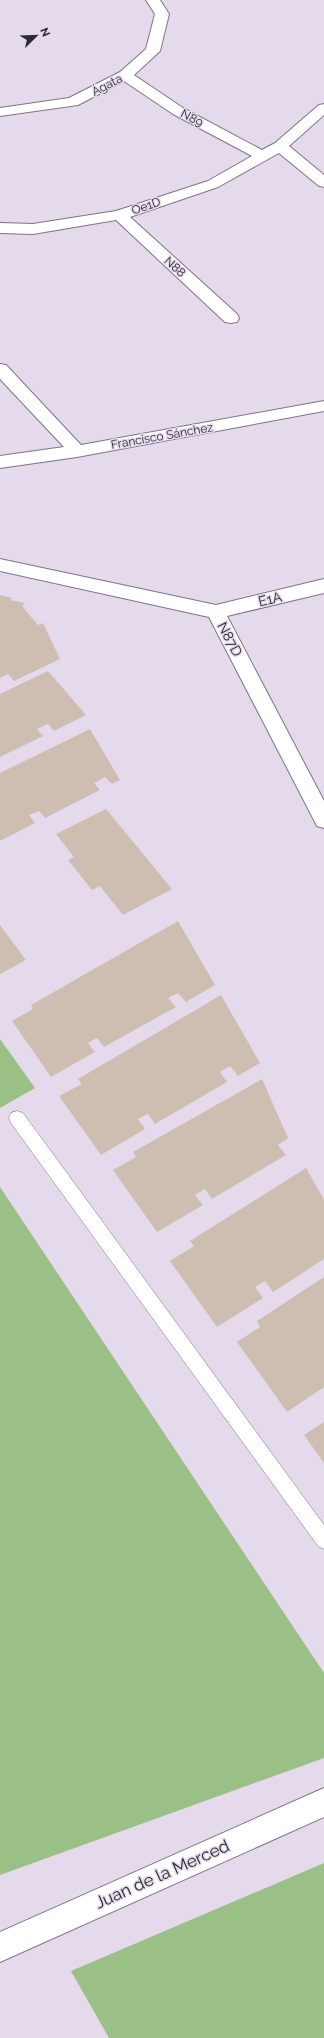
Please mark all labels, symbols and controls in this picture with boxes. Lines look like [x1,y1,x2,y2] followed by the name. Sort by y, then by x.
[16,16,56,56] north arrow
[37,26,52,39] text: N
[89,71,125,99] street label: Ágata
[178,106,206,130] street label: N89
[130,194,163,217] street label: Oe1D
[162,254,188,280] street label: N88
[110,420,214,452] street label: Francisco Sánchez
[257,588,284,609] street label: E1A
[214,619,246,659] street label: N87D
[92,1835,232,1913] street label: Juan de la Merced

